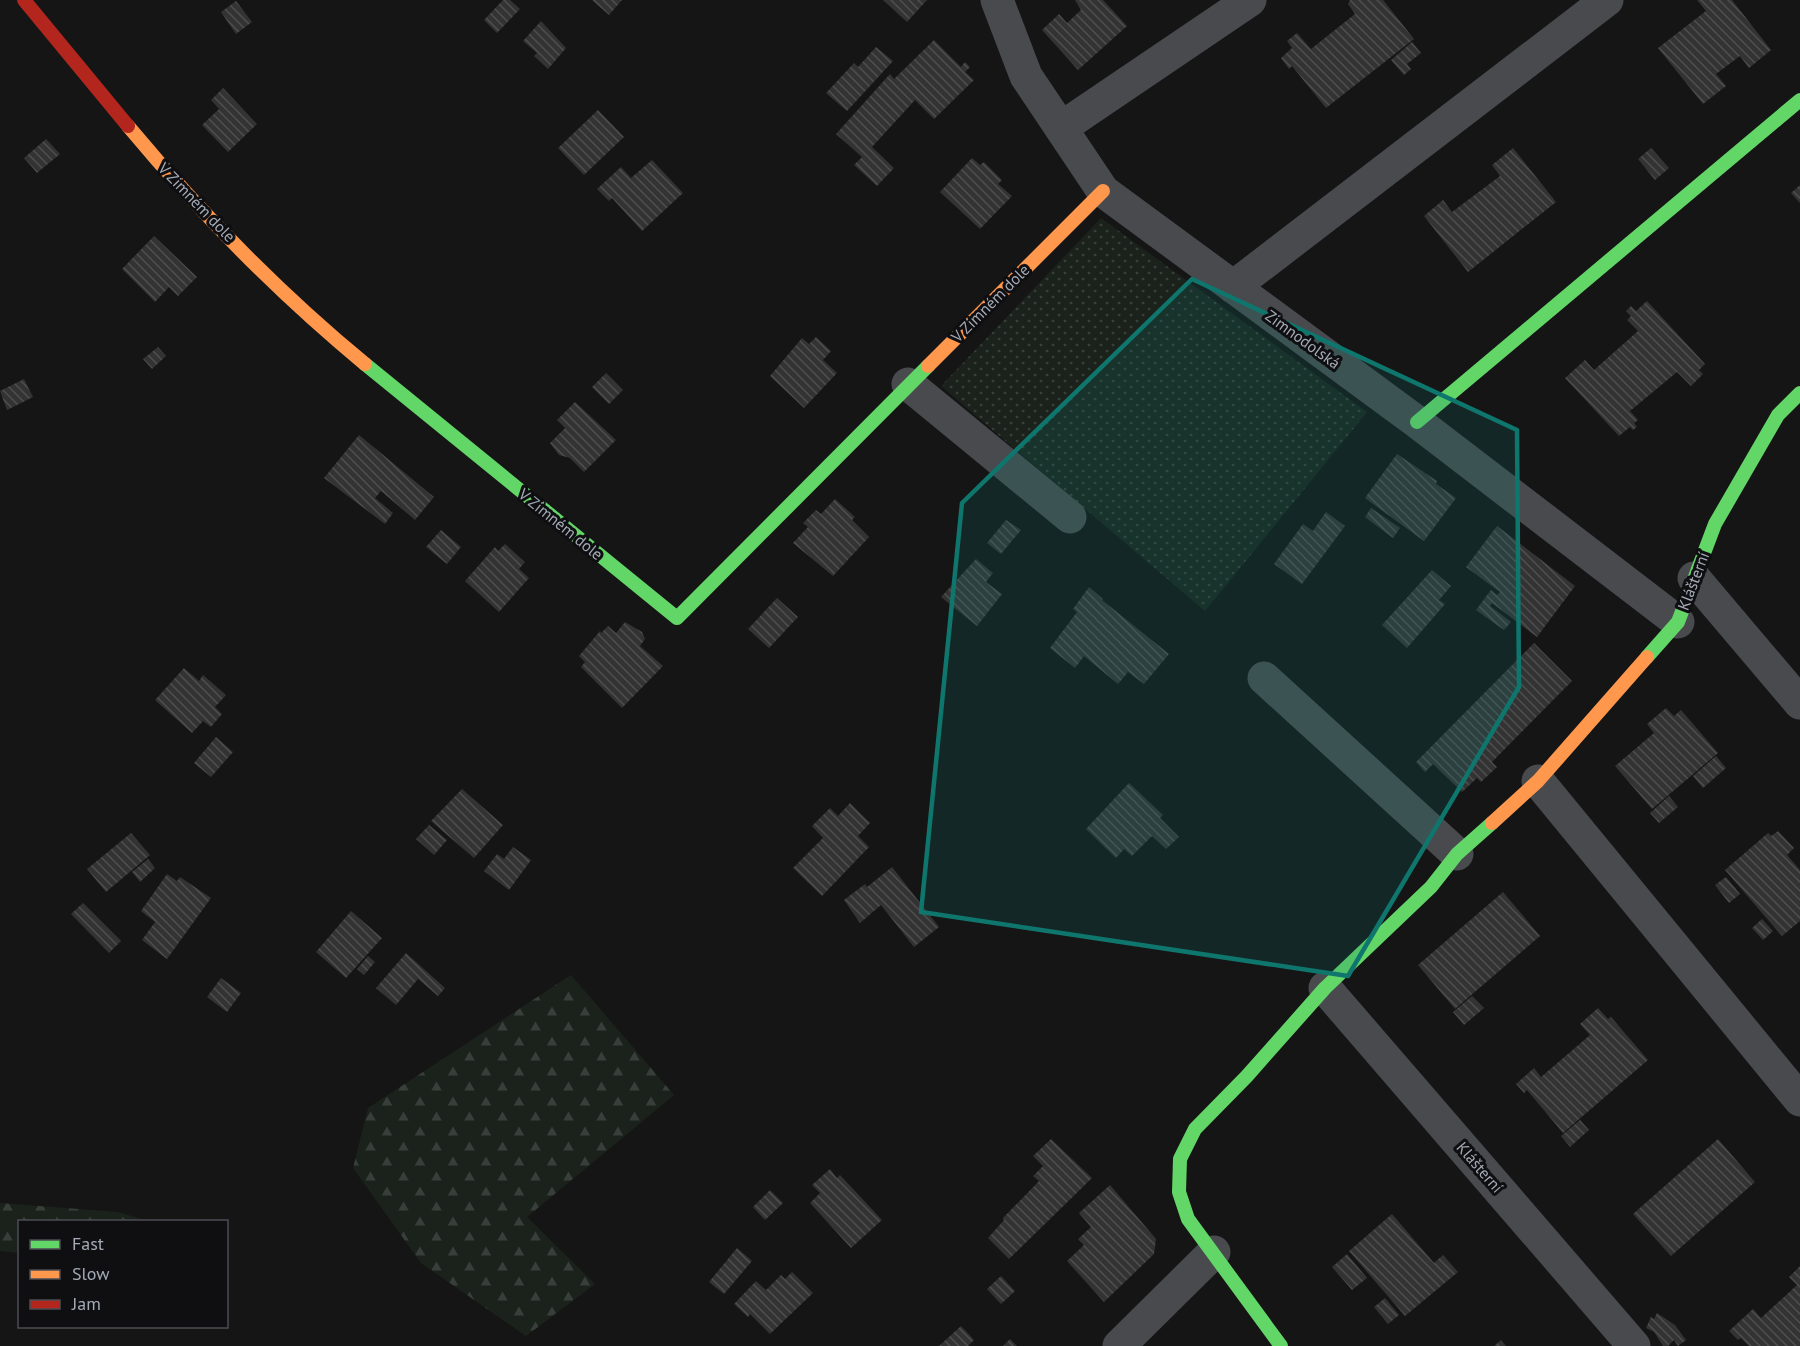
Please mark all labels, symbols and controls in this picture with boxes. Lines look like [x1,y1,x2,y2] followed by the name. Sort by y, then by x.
[153,157,240,246] street label: V Zimném dole
[946,260,1033,347] street label: V Zimném dole
[1262,305,1344,373] street label: Zimnodolská
[514,483,607,564] street label: V Zimném dole
[1673,549,1713,613] street label: Klášterní
[1452,1137,1508,1197] street label: Klášterní
[18,1220,228,1328] legend
[72,1232,104,1255] text: Fast
[72,1262,110,1285] text: Slow
[71,1292,101,1315] text: Jam

